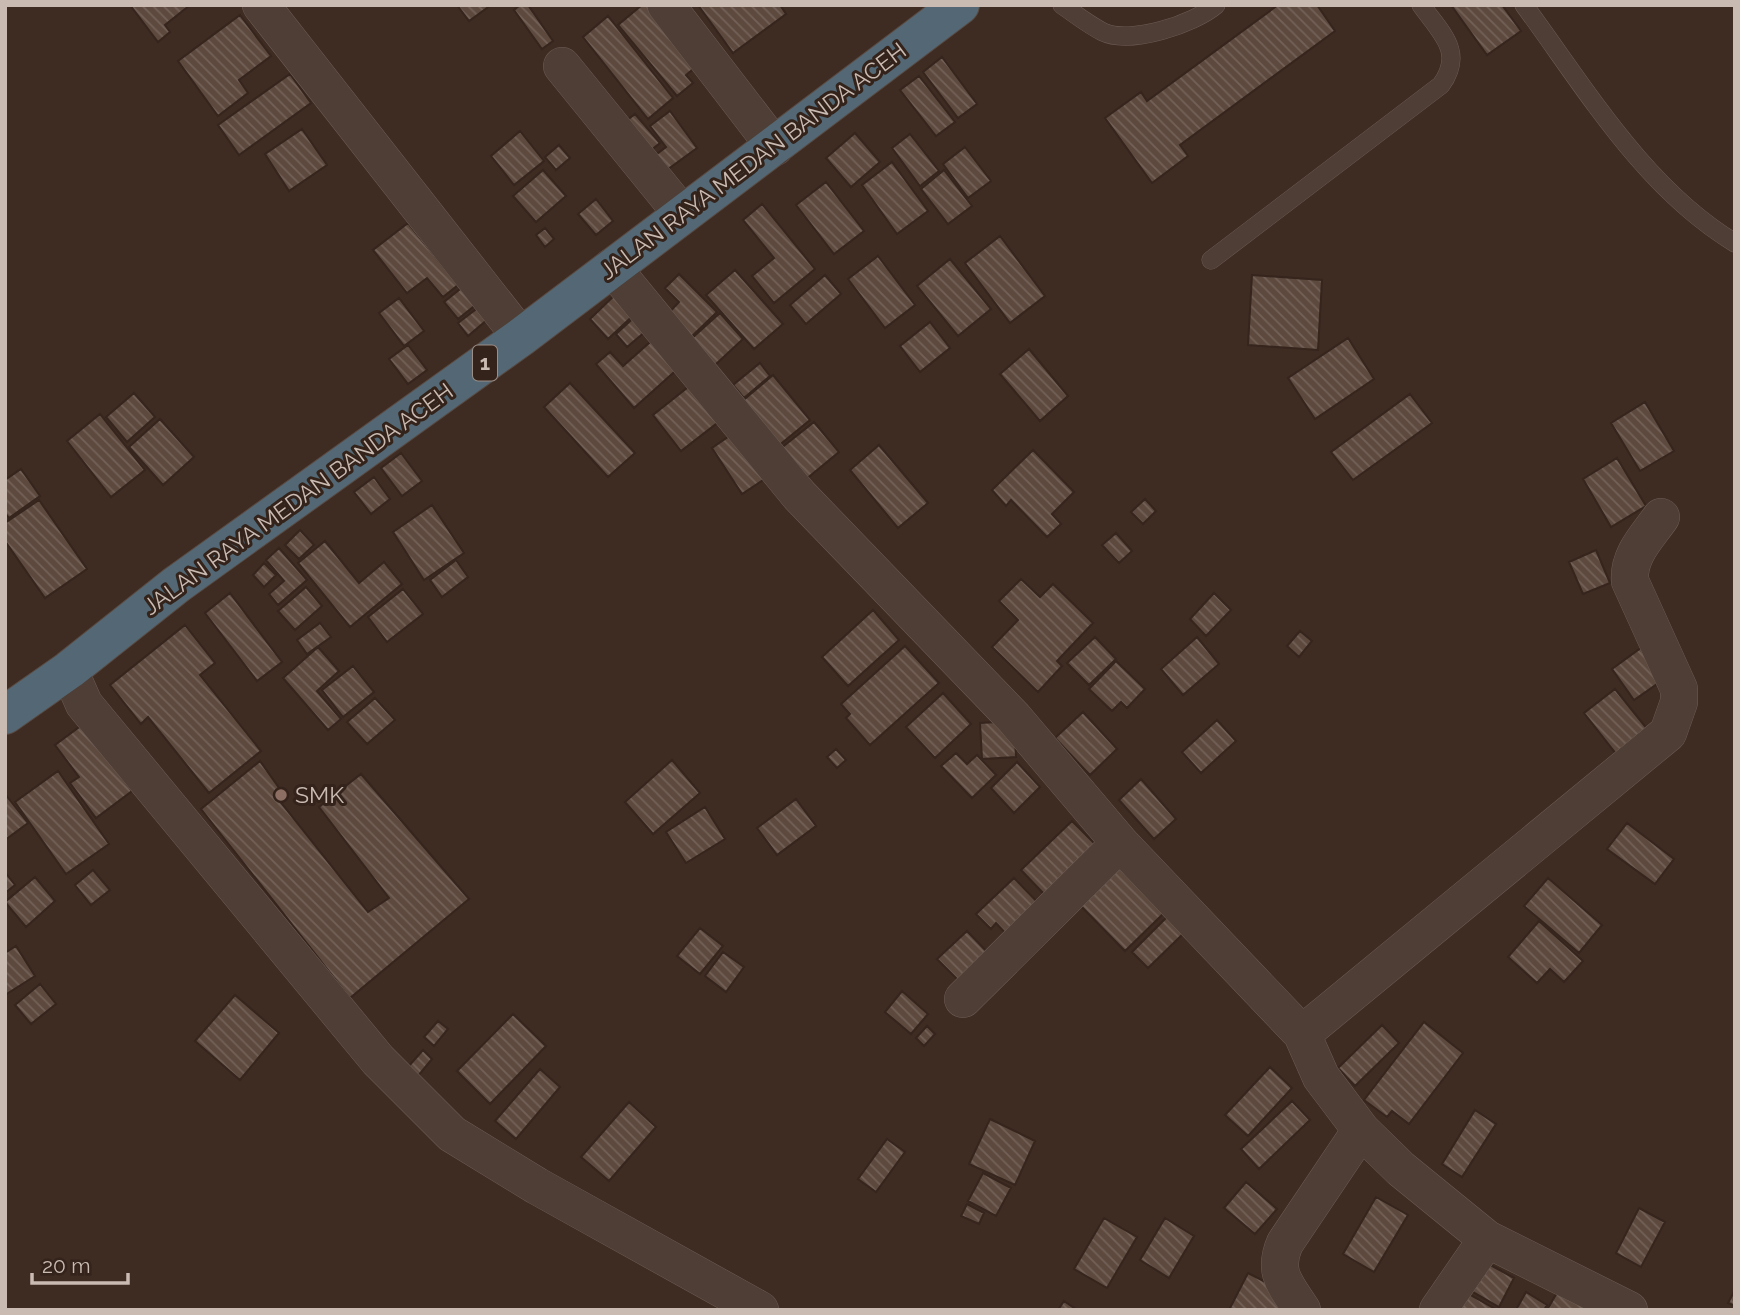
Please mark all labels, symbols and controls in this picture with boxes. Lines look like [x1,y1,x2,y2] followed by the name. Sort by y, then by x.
[594,37,911,285] street label: JALAN RAYA MEDAN BANDA ACEH
[473,346,497,380] road number: 1
[138,377,458,620] street label: JALAN RAYA MEDAN BANDA ACEH
[295,781,344,808] place label: SMK
[273,787,289,803] marker: SMK
[32,1242,128,1286] scale bar
[42,1253,90,1278] text: 20 m

